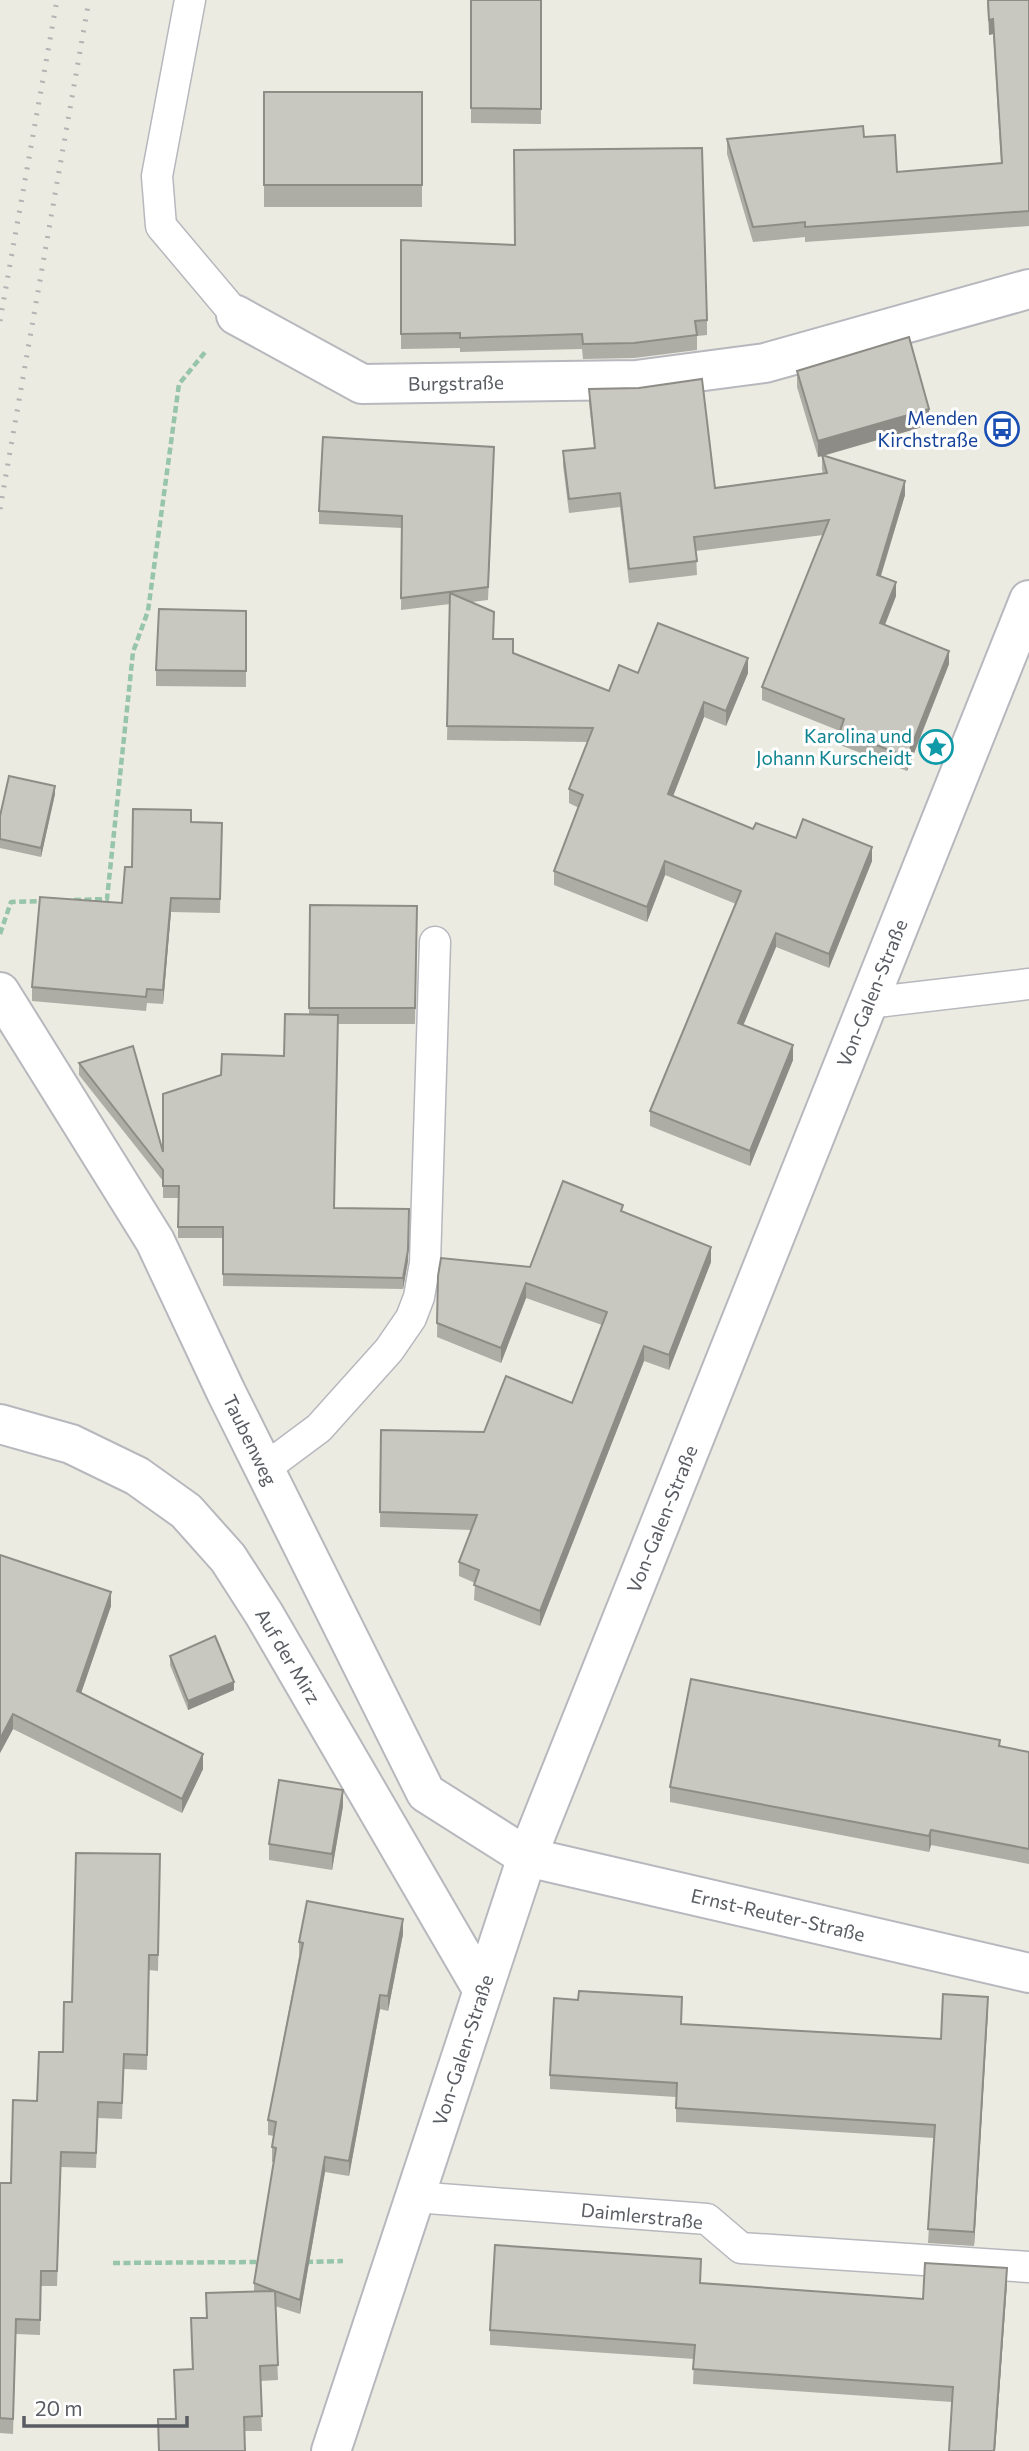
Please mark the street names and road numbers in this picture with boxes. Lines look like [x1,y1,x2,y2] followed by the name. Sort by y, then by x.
[408,370,504,395] street label: Burgstraße
[831,916,912,1070] street label: Von-Galen-Straße
[219,1391,282,1489] street label: Taubenweg
[621,1442,702,1596] street label: Von-Galen-Straße
[251,1604,326,1708] street label: Auf der Mirz
[689,1883,867,1946] street label: Ernst-Reuter-Straße
[427,1972,498,2128] street label: Von-Galen-Straße
[580,2198,704,2233] street label: Daimlerstraße

